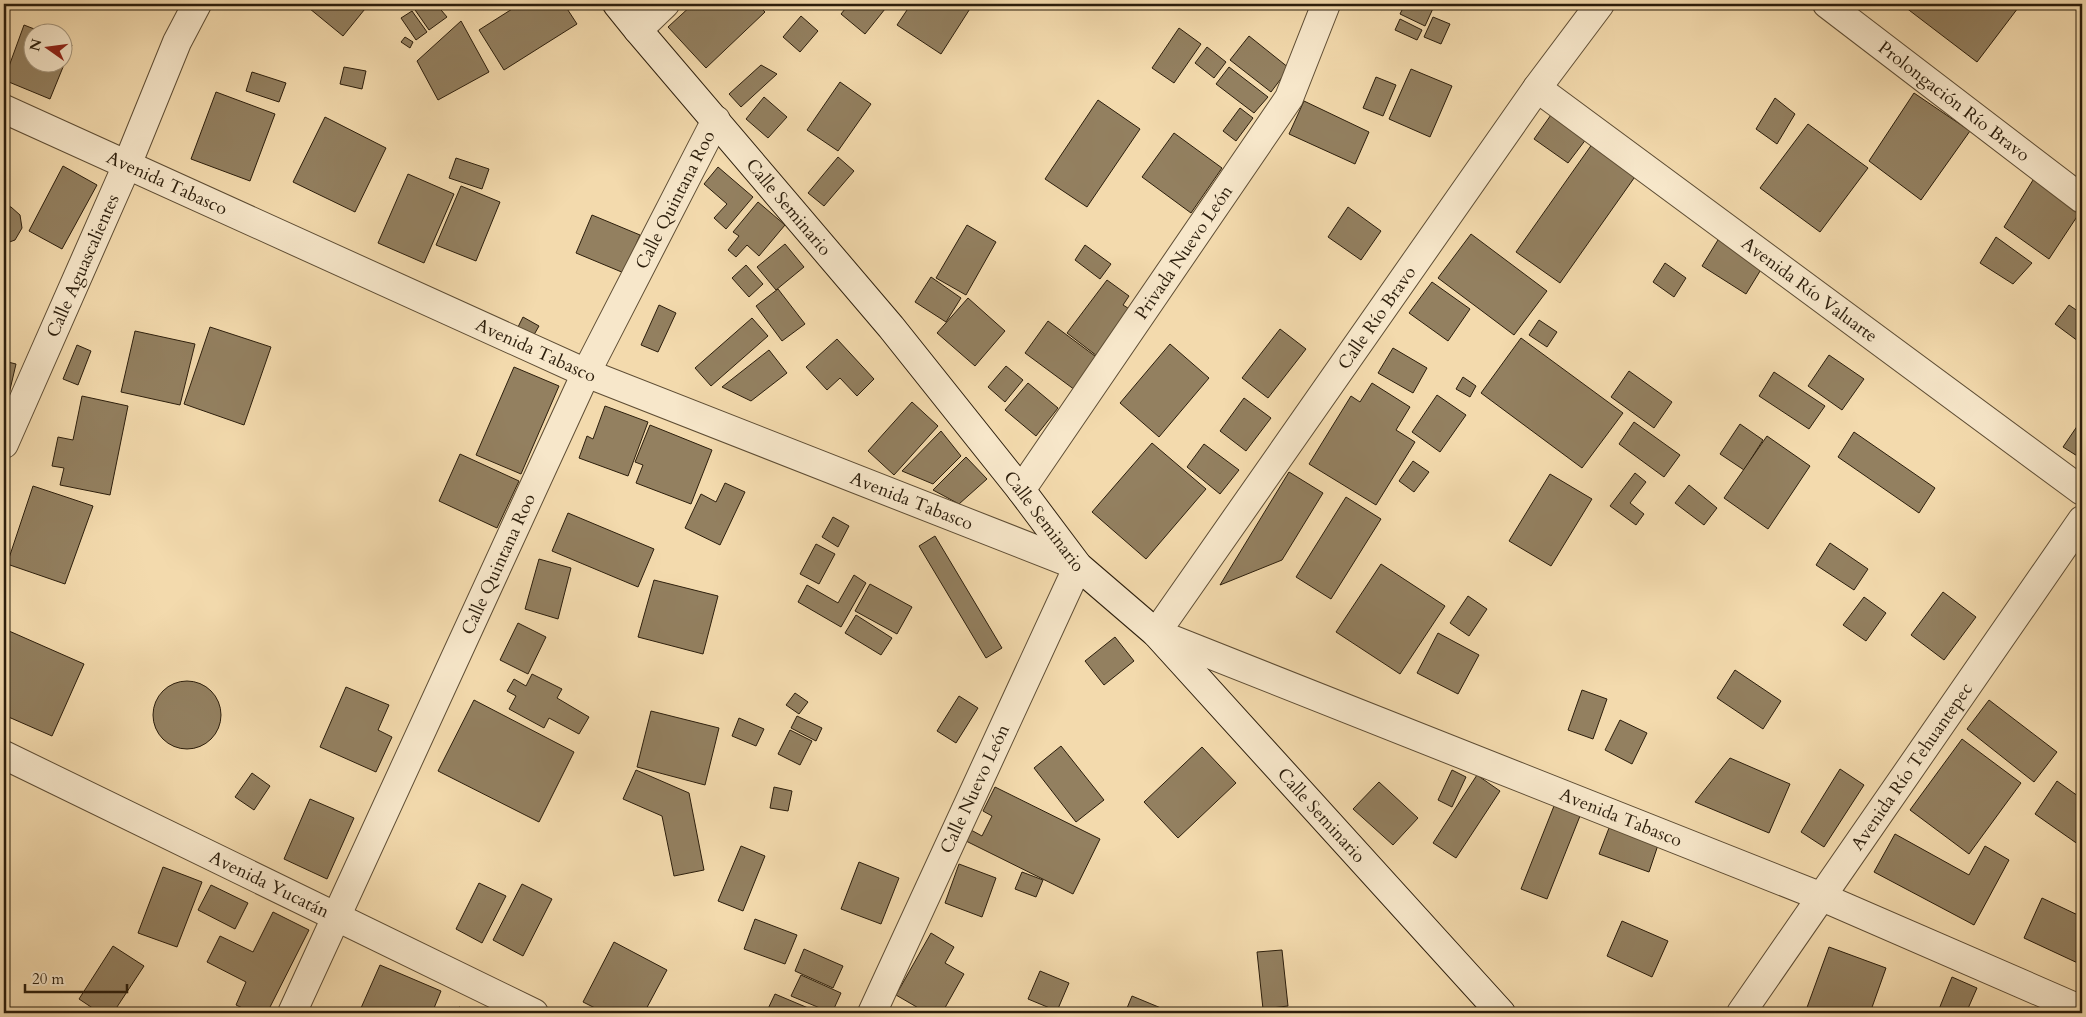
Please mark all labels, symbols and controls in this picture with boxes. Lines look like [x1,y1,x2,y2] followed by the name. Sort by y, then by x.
[22,22,72,72] north arrow
[1873,35,2035,167] street label: Prolongación Río Bravo
[25,37,47,53] text: N
[629,126,721,273] street label: Calle Quintana Roo
[103,145,232,221] street label: Avenida Tabasco
[740,153,838,261] street label: Calle Seminario
[1129,180,1239,324] street label: Privada Nuevo León
[40,190,125,341] street label: Calle Aguascalientes
[1736,231,1883,348] street label: Avenida Río Valuarte
[1332,261,1422,375] street label: Calle Río Bravo
[471,312,600,388] street label: Avenida Tabasco
[847,465,977,536] street label: Avenida Tabasco
[998,465,1091,577] street label: Calle Seminario
[455,489,542,639] street label: Calle Quintana Roo
[1845,677,1978,855] street label: Avenida Río Tehuantepec
[934,720,1016,858] street label: Calle Nuevo León
[1272,762,1371,868] street label: Calle Seminario
[1556,782,1686,853] street label: Avenida Tabasco
[205,844,334,924] street label: Avenida Yucatán
[25,962,128,994] scale bar
[32,969,64,989] text: 20 m

